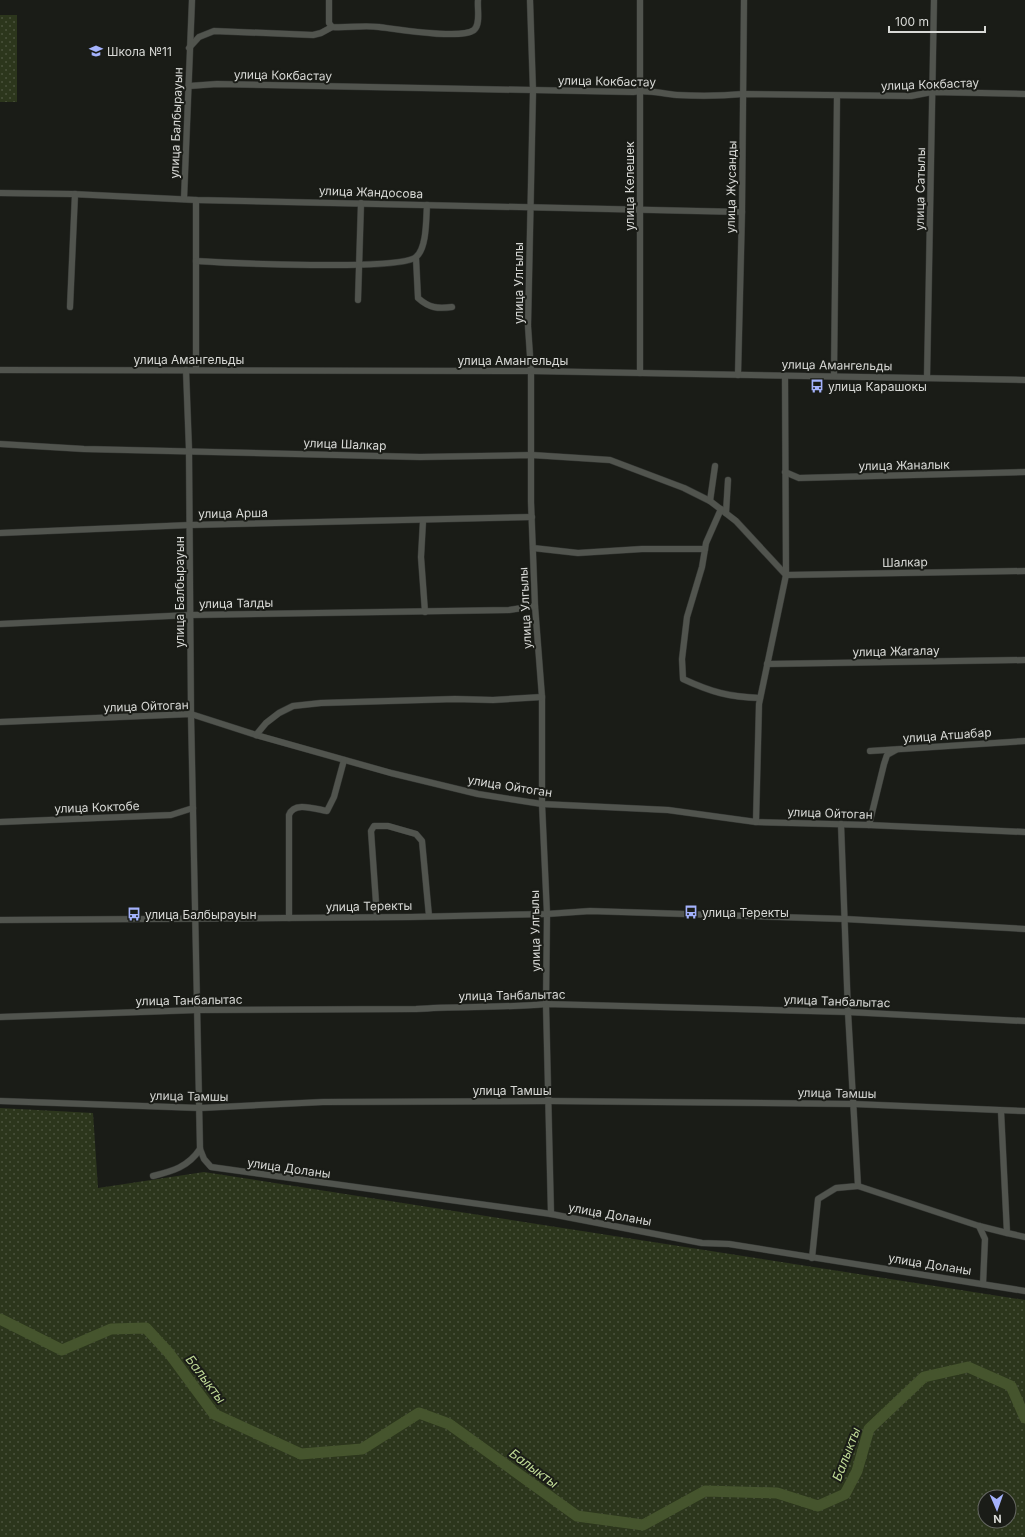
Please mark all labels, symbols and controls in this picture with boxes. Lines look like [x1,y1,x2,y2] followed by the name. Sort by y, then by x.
[889,8,985,34] scale bar
[895,14,929,29] text: 100 m
[88,43,104,59] school or university icon: Школа №11
[107,44,172,59] place label: Школа №11
[167,67,185,179] street label: улица Балбырауын
[234,67,333,83] street label: улица Кокбастау
[558,73,657,89] street label: улица Кокбастау
[881,75,980,93] street label: улица Кокбастау
[622,141,637,231] street label: улица Келешек
[723,141,739,233] street label: улица Жусанды
[912,147,928,231] street label: улица Сатылы
[319,183,423,201] street label: улица Жандосова
[511,242,526,324] street label: улица Улгылы
[134,352,244,367] street label: улица Амангельды
[458,353,568,368] street label: улица Амангельды
[781,357,893,373] street label: улица Амангельды
[809,378,825,394] bus stop icon: улица Карашокы
[828,379,927,394] place label: улица Карашокы
[303,435,387,453] street label: улица Шалкар
[858,457,950,473] street label: улица Жаналык
[198,505,268,521] street label: улица Арша
[172,536,187,648] street label: улица Балбырауын
[882,554,928,570] street label: Шалкар
[515,567,535,649] street label: улица Улгылы
[199,595,273,611] street label: улица Талды
[852,643,940,659] street label: улица Жагалау
[103,697,189,715] street label: улица Ойтоган
[902,724,992,746] street label: улица Атшабар
[467,772,553,800] street label: улица Ойтоган
[54,798,140,816] street label: улица Коктобе
[787,804,873,822] street label: улица Ойтоган
[527,890,543,972] street label: улица Улгылы
[326,898,412,914] street label: улица Теректы
[683,904,699,920] bus stop icon: улица Теректы
[702,905,789,920] place label: улица Теректы
[126,906,142,922] bus stop icon: улица Балбырауын
[145,907,257,922] place label: улица Балбырауын
[458,987,566,1003] street label: улица Танбалытас
[135,992,243,1008] street label: улица Танбалытас
[783,992,891,1010] street label: улица Танбалытас
[472,1083,552,1098] street label: улица Тамшы
[797,1085,877,1101] street label: улица Тамшы
[149,1088,229,1104] street label: улица Тамшы
[246,1155,332,1181] street label: улица Доланы
[567,1199,653,1229] street label: улица Доланы
[887,1250,973,1278] street label: улица Доланы
[183,1352,230,1407] water label: Балыкты
[828,1424,864,1483] water label: Балыкты
[507,1445,562,1491] water label: Балыкты
[977,1489,1017,1529] north arrow
[993,1512,1002,1526] text: N

